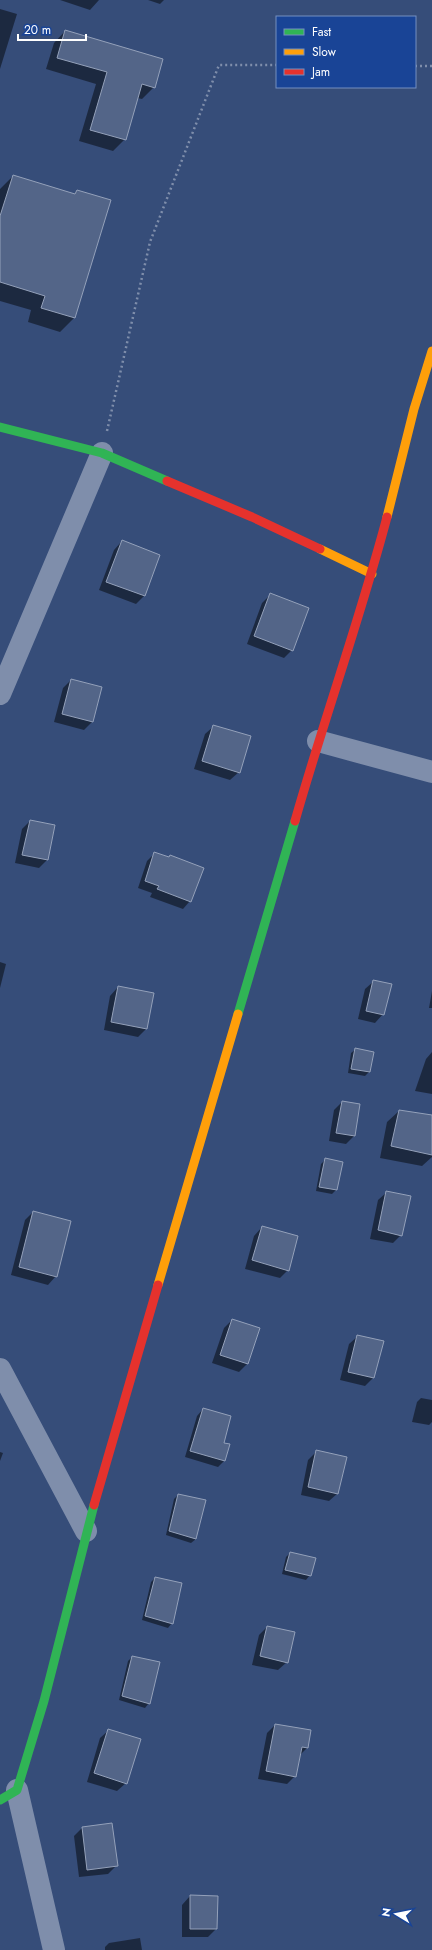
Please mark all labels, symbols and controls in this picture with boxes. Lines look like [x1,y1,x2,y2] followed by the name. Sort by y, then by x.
[18,16,86,42] scale bar
[276,16,416,88] legend
[24,21,51,39] text: 20 m
[312,23,331,41] text: Fast
[312,43,337,61] text: Slow
[310,63,330,81] text: Jam
[376,1894,416,1934] north arrow
[378,1907,395,1918] text: N

